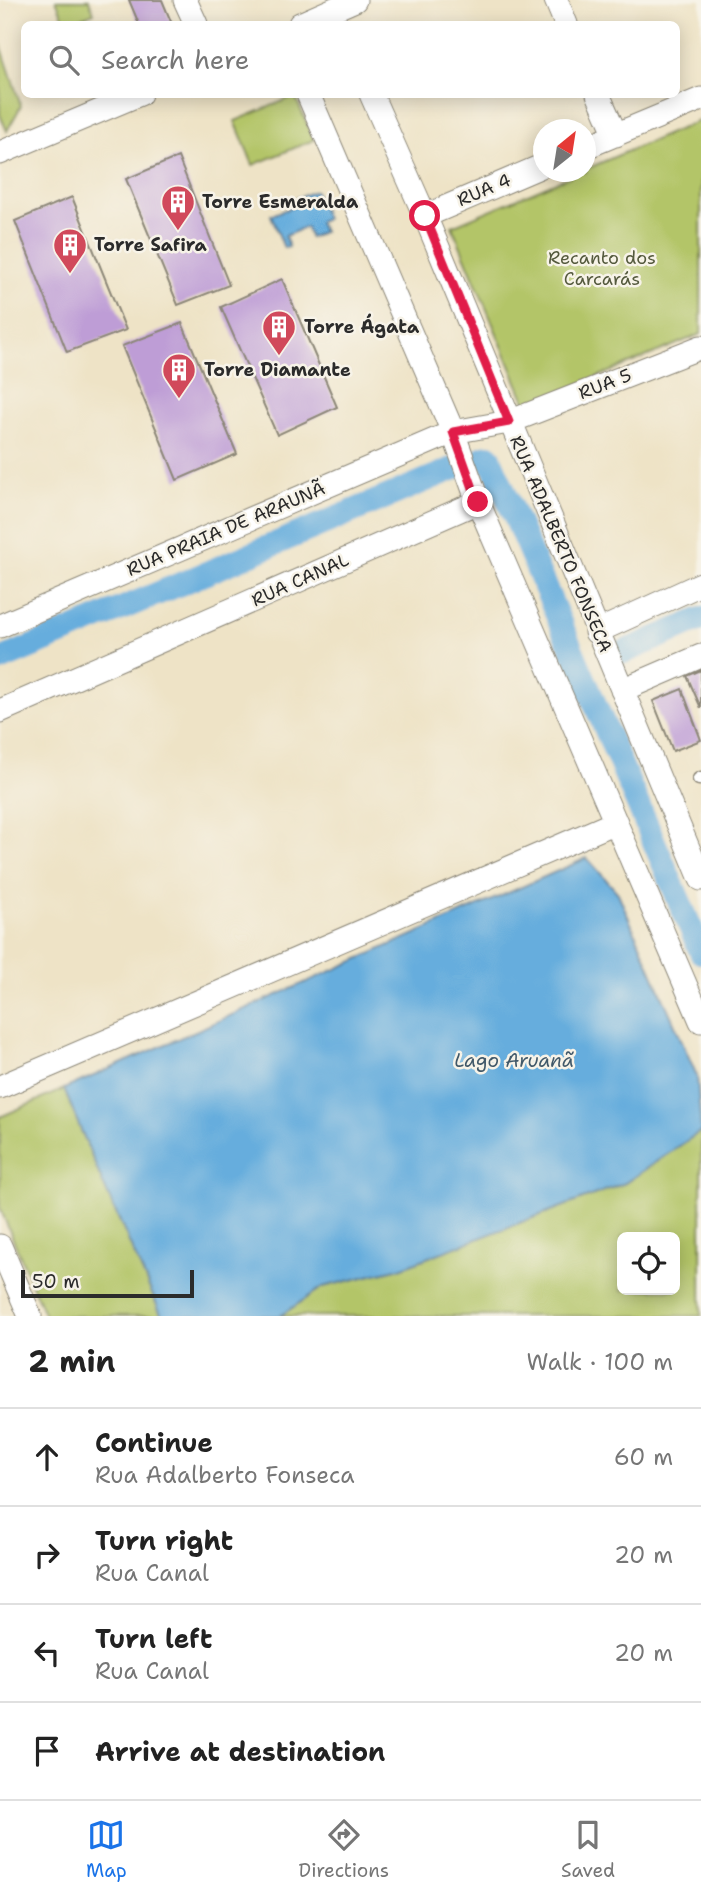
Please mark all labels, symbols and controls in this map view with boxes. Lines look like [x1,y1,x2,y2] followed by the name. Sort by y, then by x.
[21,21,680,98] search box
[45,41,83,79] icon: search
[101,42,250,77] text: Search here
[533,119,596,182] north arrow
[453,168,515,212] street label: RUA 4
[159,183,197,232] building icon: Torre Esmeralda
[202,190,359,214] place label: Torre Esmeralda
[409,200,440,231] route start
[51,226,89,275] building icon: Torre Safira
[94,233,208,257] place label: Torre Safira
[548,246,656,291] park label: Recanto dos Carcarás
[260,308,298,357] building icon: Torre Ágata
[304,313,420,339] place label: Torre Ágata
[160,351,198,400] building icon: Torre Diamante
[204,358,351,382] place label: Torre Diamante
[575,363,635,405] street label: RUA 5
[504,432,618,656] street label: RUA ADALBERTO FONSECA
[123,476,329,582] street label: RUA PRAIA DE ARAUNÃ
[462,486,493,517] route end
[248,548,352,612] street label: RUA CANAL
[454,1048,574,1073] water label: Lago Aruanã
[617,1232,680,1295] map controls
[617,1232,680,1295] button: locate
[21,1267,194,1299] scale bar
[32,1269,80,1294] text: 50 m
[28,1341,115,1382] text: 2 min
[527,1347,673,1377] text: Walk · 100 m
[95,1425,213,1460] text: Continue
[28,1438,66,1476] icon: ahead
[614,1442,673,1472] text: 60 m
[95,1460,355,1490] text: Rua Adalberto Fonseca
[95,1523,233,1558] text: Turn right
[28,1536,66,1574] icon: right
[614,1540,673,1570] text: 20 m
[95,1558,209,1588] text: Rua Canal
[95,1621,212,1656] text: Turn left
[28,1634,66,1672] icon: left
[614,1638,673,1668] text: 20 m
[95,1656,209,1686] text: Rua Canal
[28,1732,66,1770] icon: arrive
[95,1734,385,1769] text: Arrive at destination
[86,1816,127,1883] tab: Map
[299,1816,389,1883] tab: Directions
[561,1816,615,1883] tab: Saved

